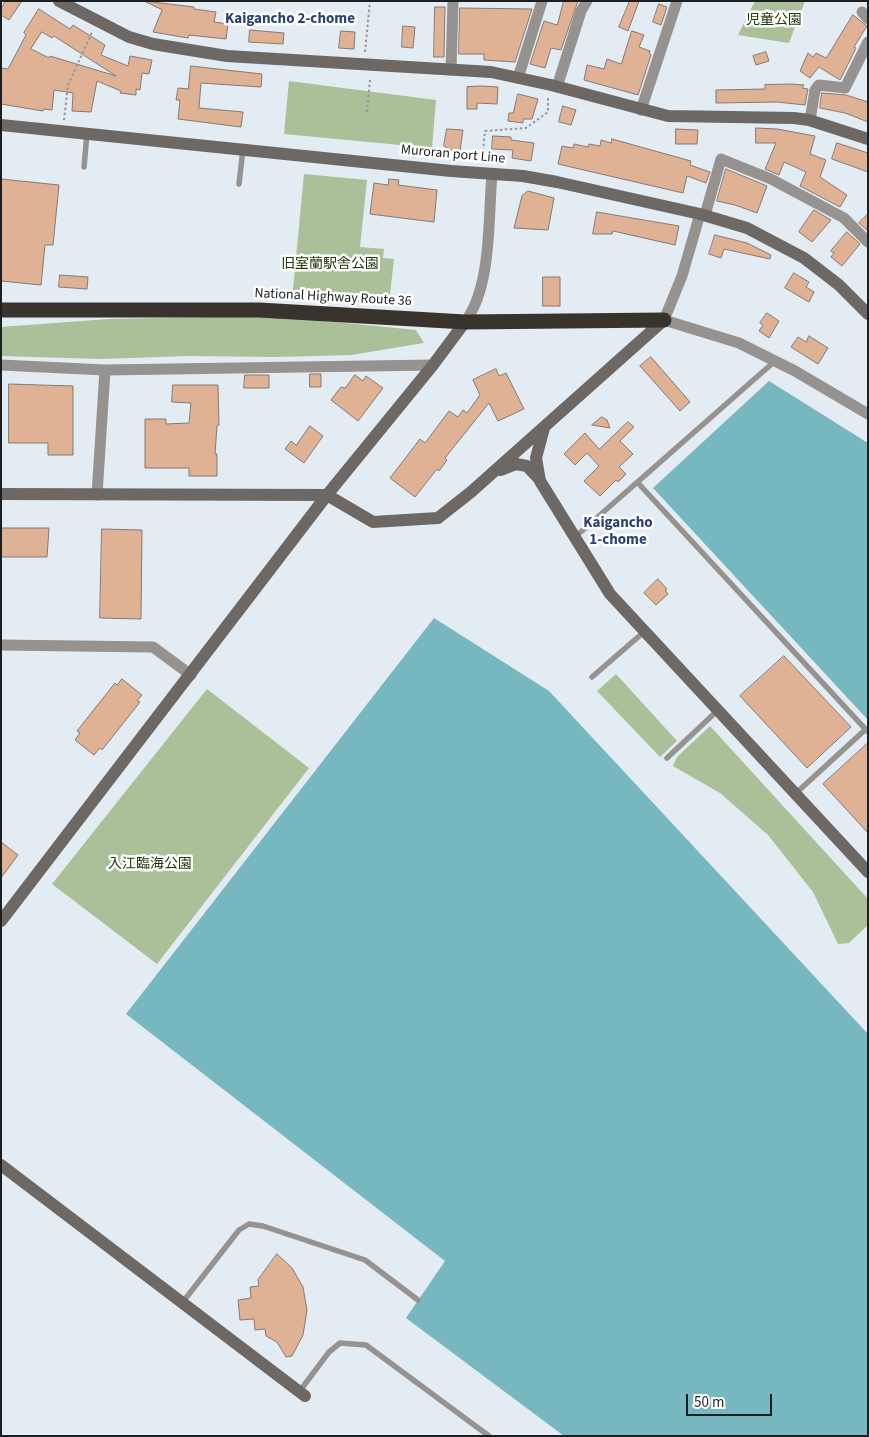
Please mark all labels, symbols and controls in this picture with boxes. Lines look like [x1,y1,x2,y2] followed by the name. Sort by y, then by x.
[225,11,355,29] district label: Kaigancho 2-chome
[746,13,802,29] park label: 児童公園
[400,142,506,168] street label: Muroran port Line
[281,257,379,273] park label: 旧室蘭駅舎公園
[254,285,412,311] street label: National Highway Route 36
[583,515,653,550] district label: Kaigancho 1-chome
[108,857,192,873] park label: 入江臨海公園
[689,1384,775,1416] scale bar
[694,1392,724,1413] text: 50 m

